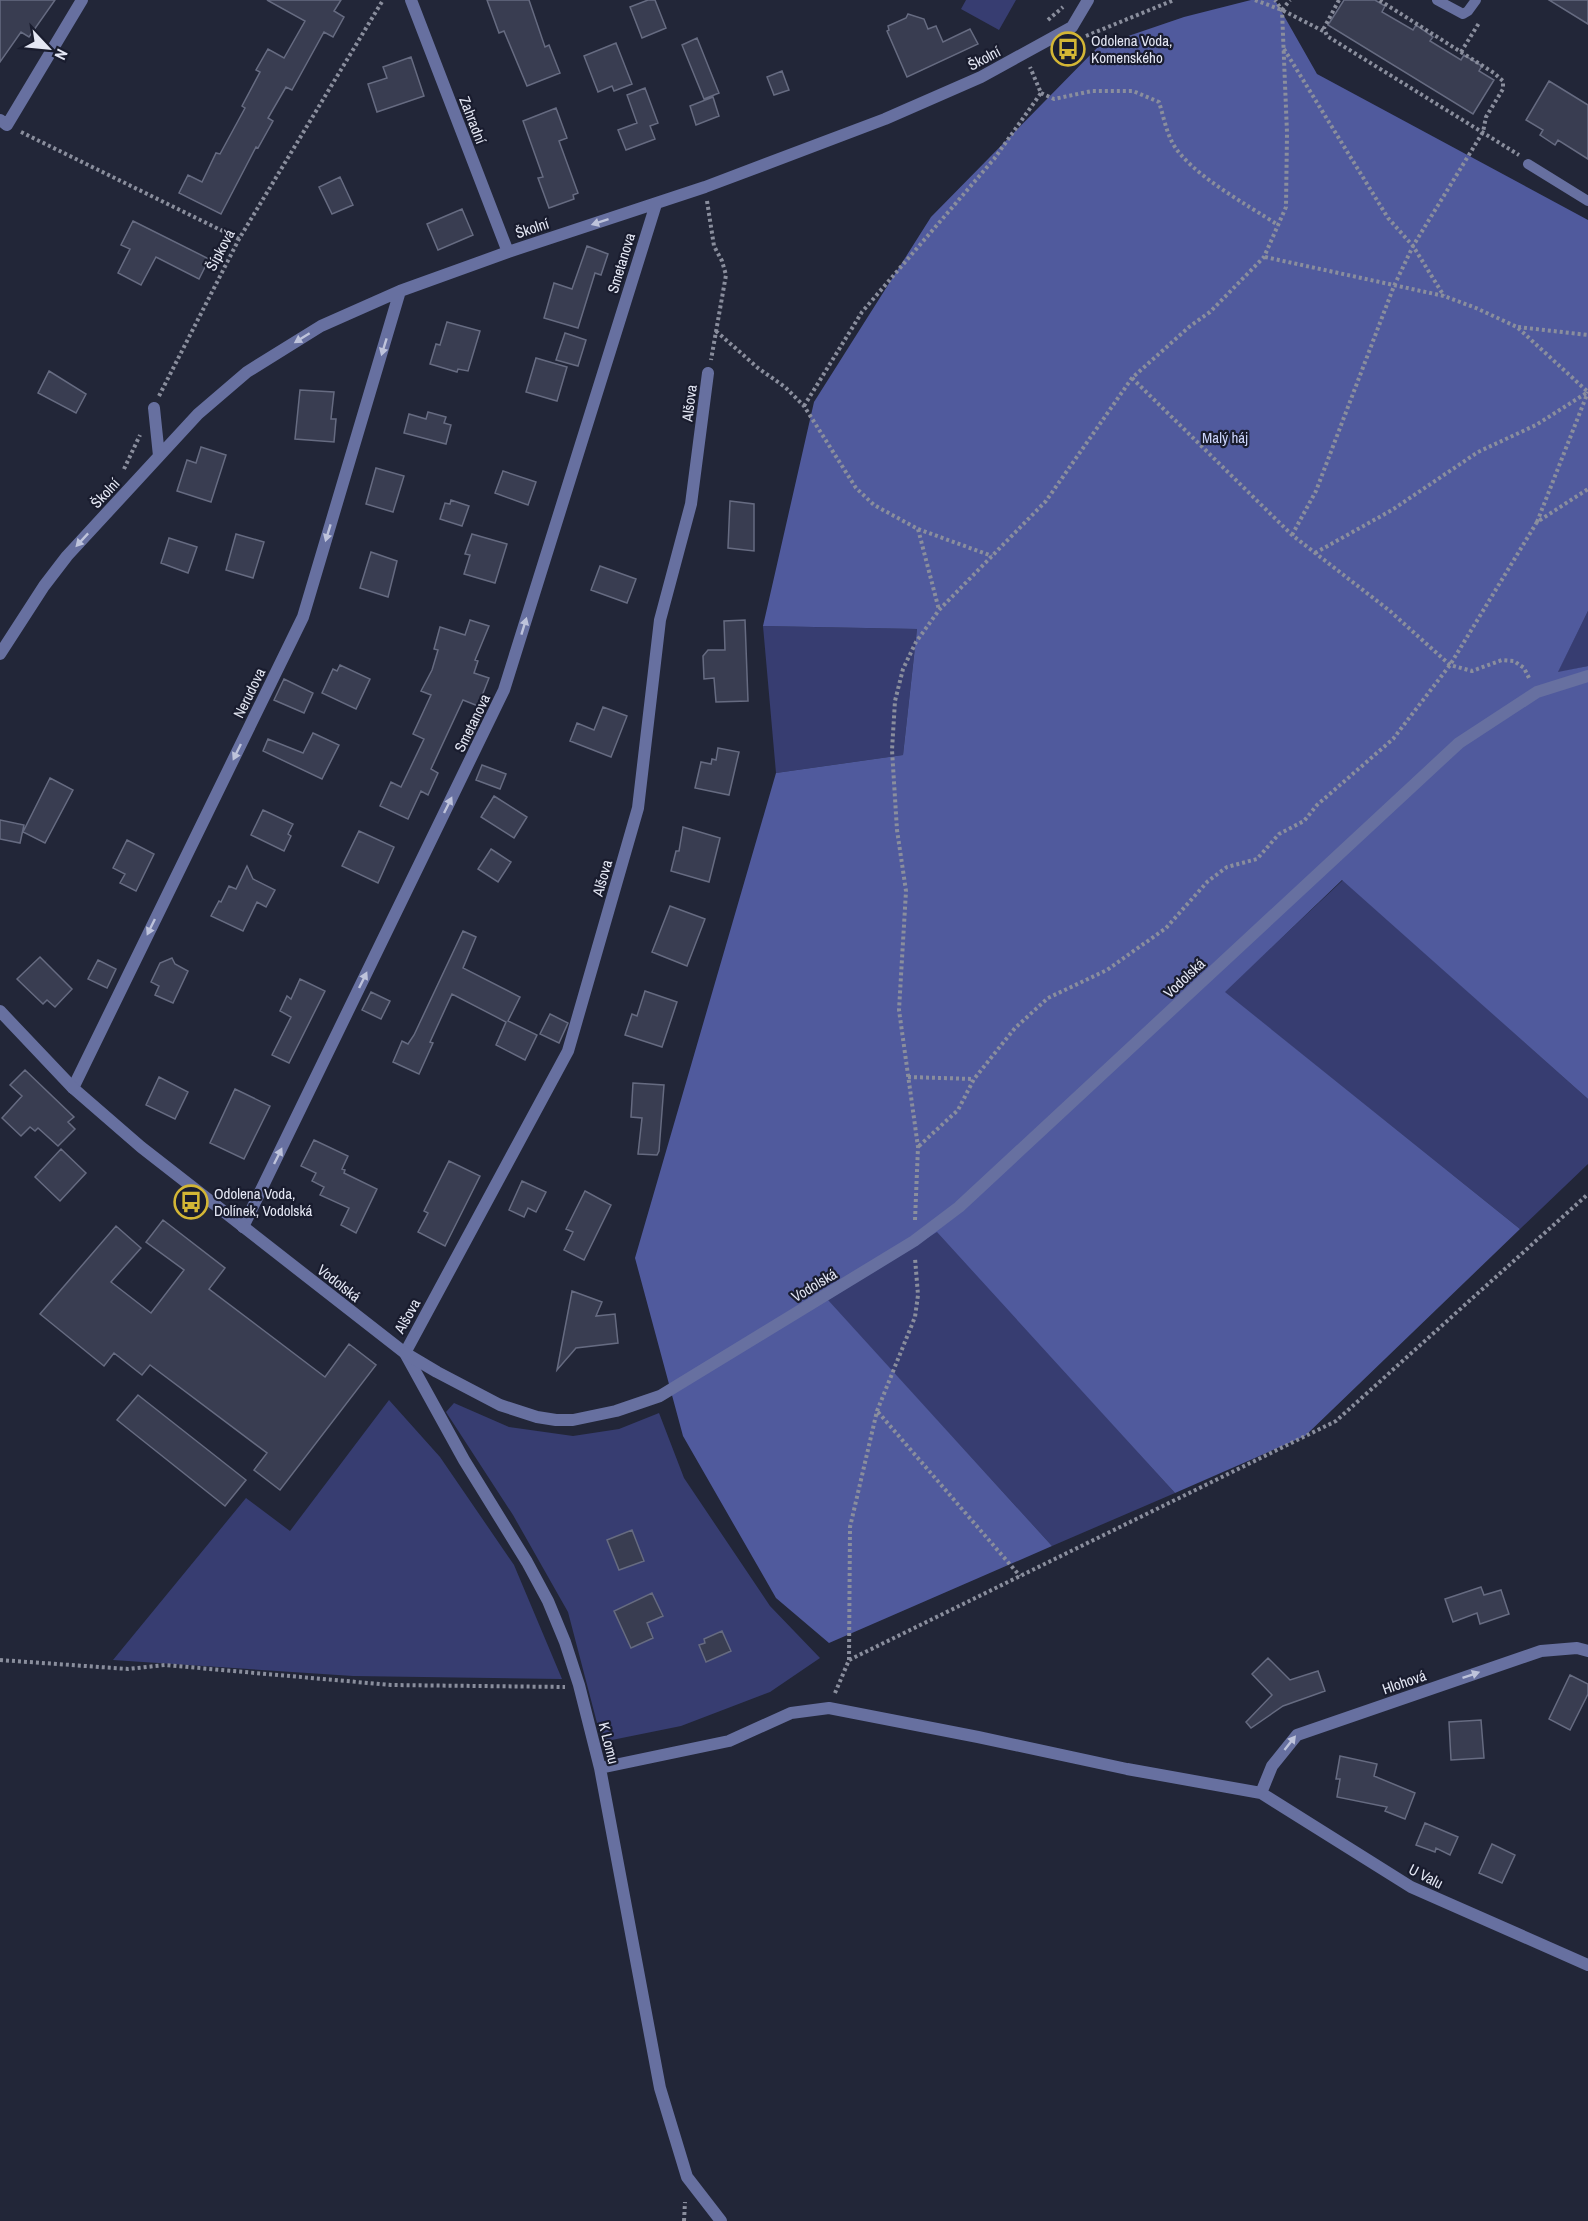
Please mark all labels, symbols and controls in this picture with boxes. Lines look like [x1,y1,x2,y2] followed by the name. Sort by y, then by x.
[18,18,78,78] north arrow
[1091,30,1172,68] place label: Odolena Voda, Komenského
[1050,31,1086,67] bus stop icon: Odolena Voda, Komenského
[964,40,1005,75] street label: Školní
[50,45,73,64] text: N
[454,93,492,147] street label: Zahradní
[512,213,552,243] street label: Školní
[591,217,609,227] one-way arrow
[200,225,240,275] street label: Šípková
[602,230,640,296] street label: Smetanova
[294,332,310,343] one-way arrow
[378,338,388,356] one-way arrow
[676,383,702,424] street label: Alšova
[1202,427,1248,448] park label: Malý háj
[86,473,125,513] street label: Školní
[323,524,332,542] one-way arrow
[75,532,89,547] one-way arrow
[520,617,529,635] one-way arrow
[228,664,270,722] street label: Nerudova
[449,690,495,756] street label: Smetanova
[232,743,241,760] one-way arrow
[443,796,453,814] one-way arrow
[587,857,617,900] street label: Alšova
[147,918,156,935] one-way arrow
[1159,953,1210,1003] street label: Vodolská
[359,972,368,989] one-way arrow
[274,1147,283,1164] one-way arrow
[214,1183,313,1221] place label: Odolena Voda, Dolínek, Vodolská
[173,1184,209,1220] bus stop icon: Odolena Voda, Dolínek, Vodolská
[313,1259,365,1307] street label: Vodolská
[787,1263,841,1307] street label: Vodolská
[388,1295,425,1338] street label: Alšova
[1379,1665,1429,1699] street label: Hlohová
[1462,1670,1480,1680] one-way arrow
[594,1720,624,1766] street label: K Lomu
[1283,1735,1296,1751] one-way arrow
[1405,1858,1447,1894] street label: U Valu

